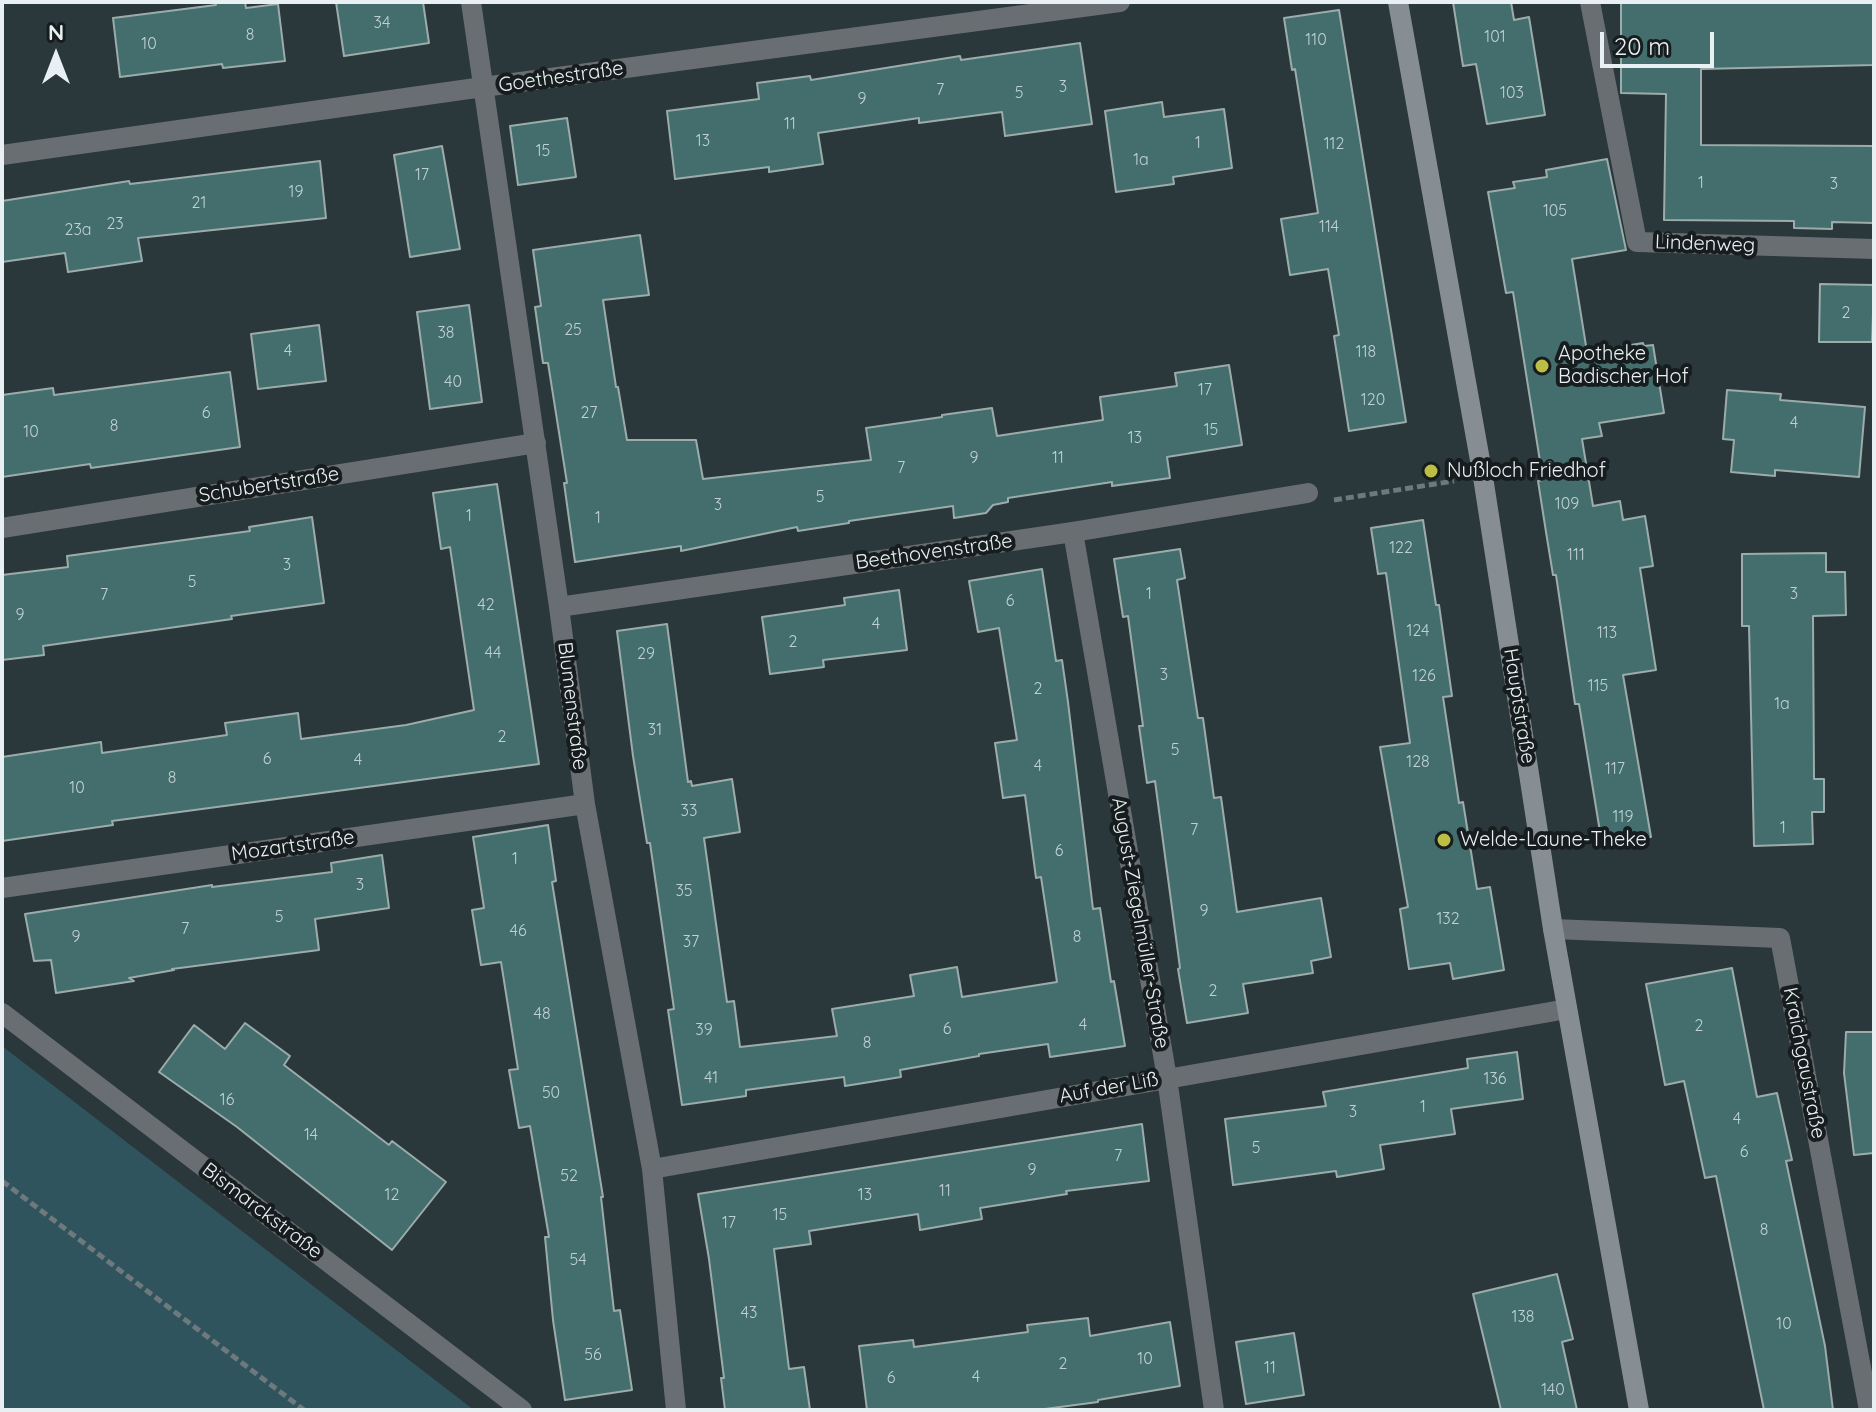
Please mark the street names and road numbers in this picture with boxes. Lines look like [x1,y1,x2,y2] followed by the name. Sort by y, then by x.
[497,56,625,98] street label: Goethestraße
[1655,230,1755,258] street label: Lindenweg
[197,462,341,508] street label: Schubertstraße
[854,529,1014,575] street label: Beethovenstraße
[552,640,592,772] street label: Blumenstraße
[1498,647,1540,765] street label: Hauptstraße
[1106,796,1174,1050] street label: August-Ziegelmüller-Straße
[230,825,356,867] street label: Mozartstraße
[1778,985,1830,1141] street label: Kraichgaustraße
[1057,1067,1161,1109] street label: Auf der Liß
[197,1158,327,1264] street label: Bismarckstraße

